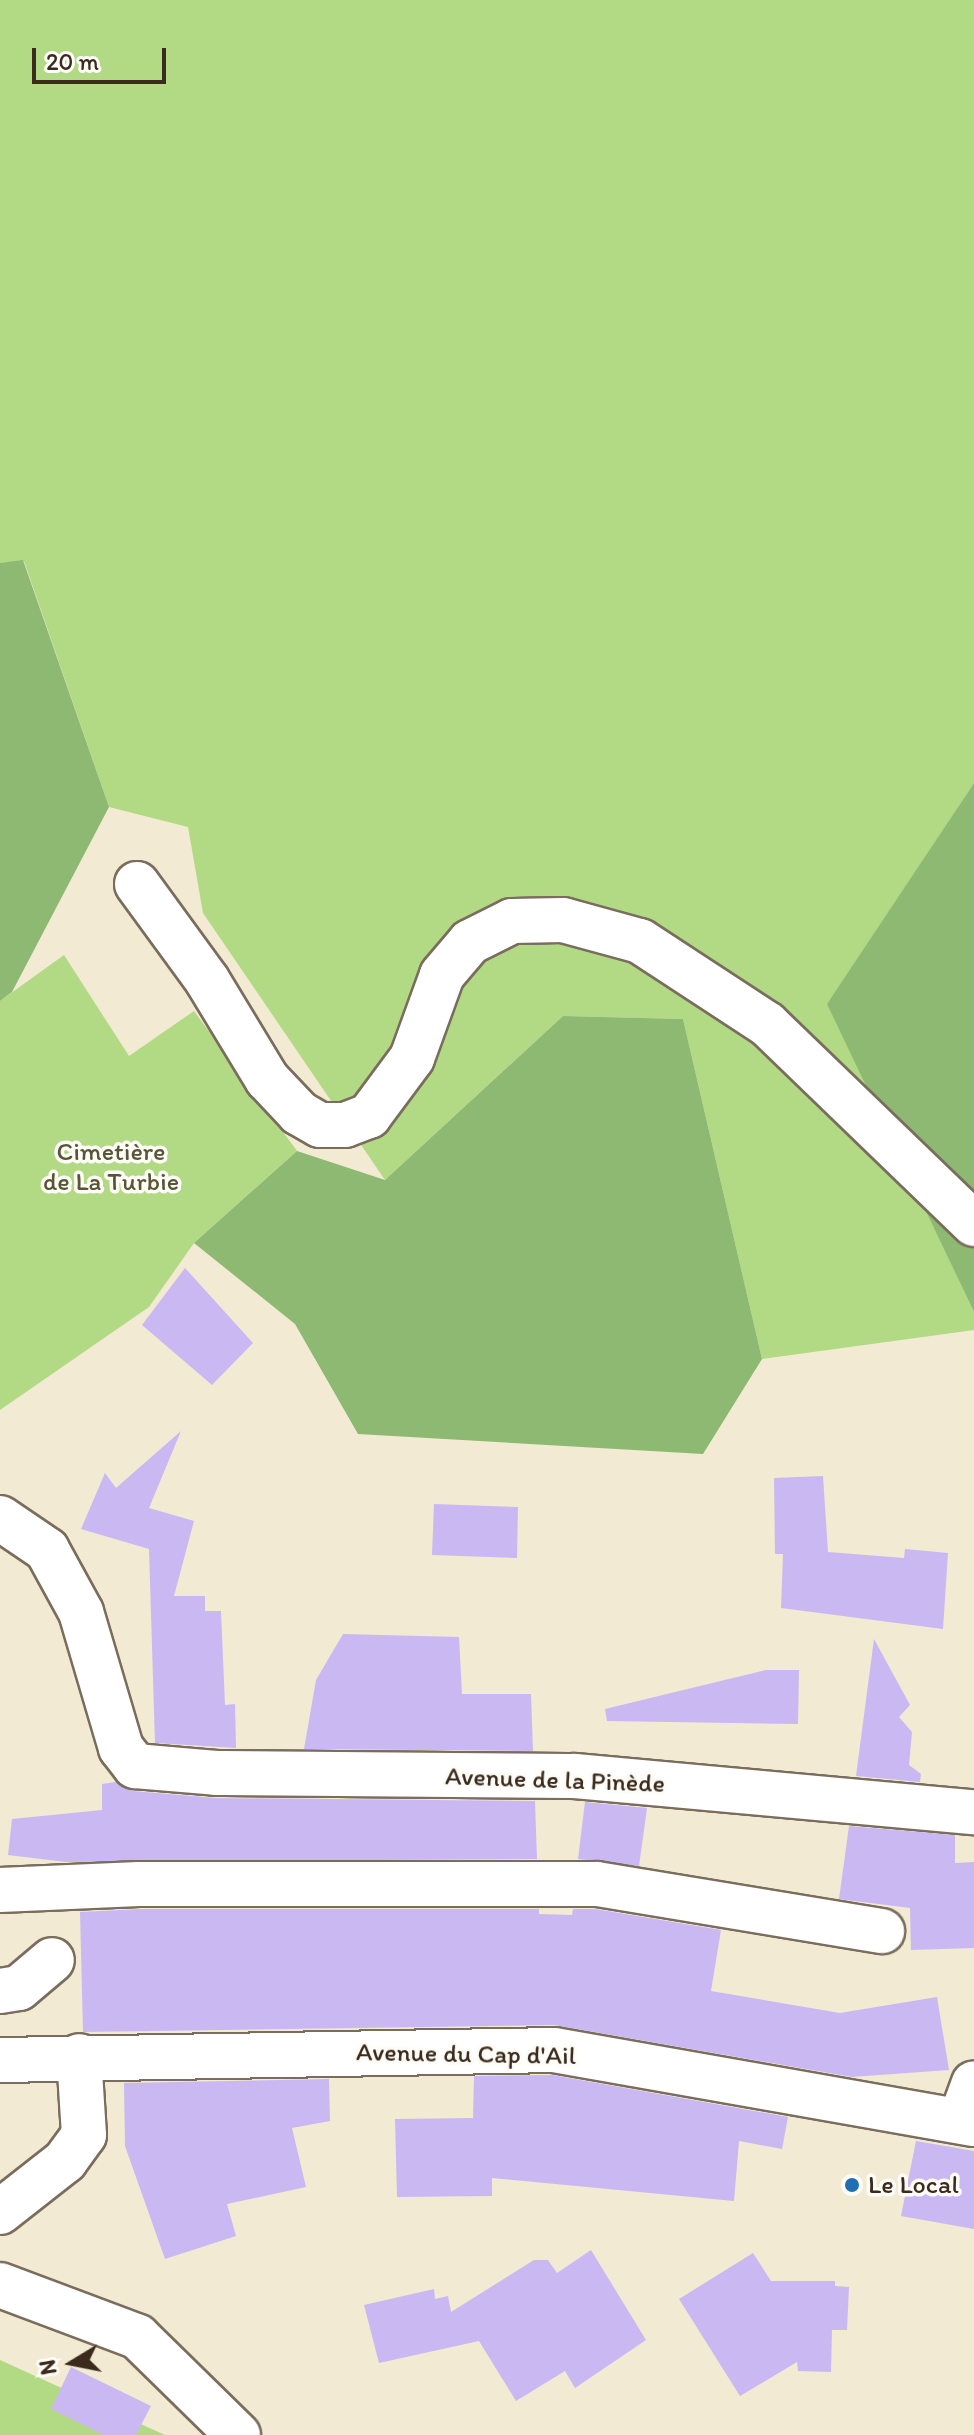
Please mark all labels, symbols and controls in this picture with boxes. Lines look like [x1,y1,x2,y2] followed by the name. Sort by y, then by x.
[36,32,170,82] scale bar
[46,47,99,76] text: 20 m
[43,1136,179,1198] park label: Cimetière de La Turbie
[444,1761,666,1799] street label: Avenue de la Pinède
[355,2036,577,2072] street label: Avenue du Cap d'Ail
[868,2169,958,2201] place label: Le Local
[843,2176,861,2194] marker: Le Local
[32,2323,112,2403] north arrow
[33,2358,62,2377] text: N

